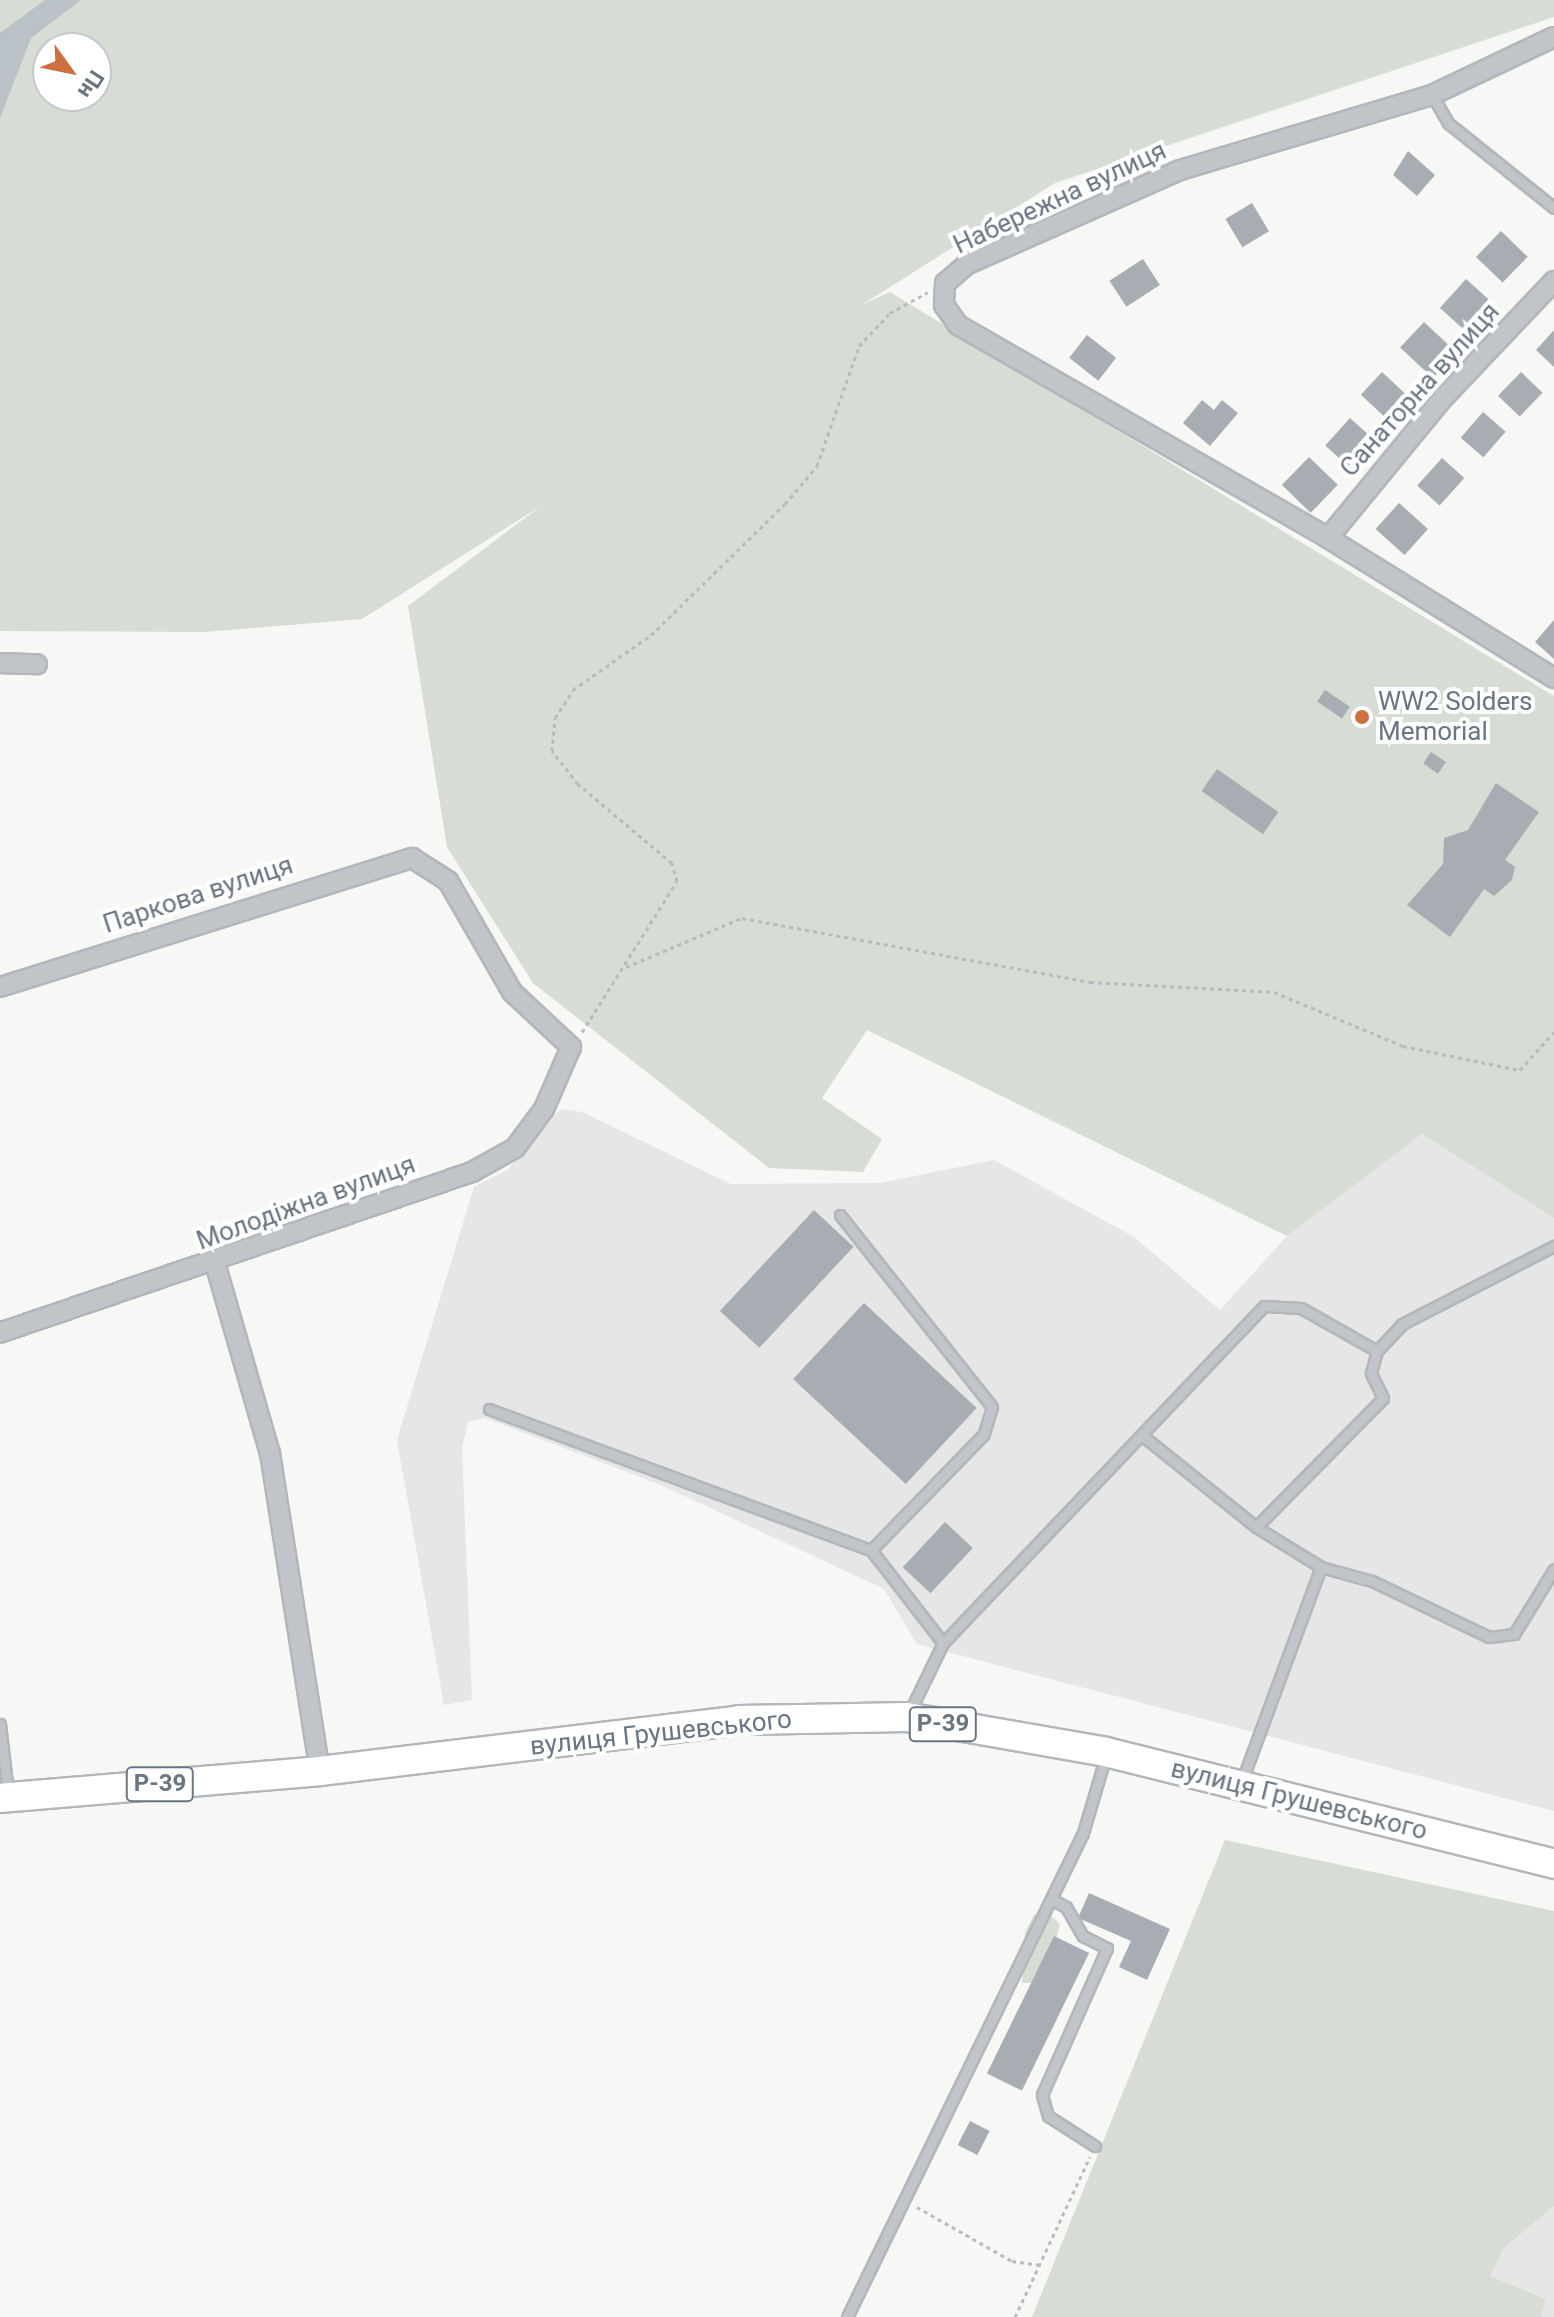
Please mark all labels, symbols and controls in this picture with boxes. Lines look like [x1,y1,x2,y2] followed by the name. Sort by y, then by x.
[32,32,112,112] north arrow
[73,66,109,103] text: Пн
[949,135,1171,261] street label: Набережна вулиця
[1334,297,1506,483] street label: Санаторна вулиця
[1378,686,1532,748] place label: WW2 Solders Memorial
[1353,708,1371,726] marker: WW2 Solders Memorial
[99,850,297,940] street label: Паркова вулиця
[193,1149,419,1257] street label: Молодіжна вулиця
[529,1704,793,1762] street label: вулиця Грушевського
[907,1704,979,1744] road number: Р-39
[1168,1753,1430,1847] street label: вулиця Грушевського
[124,1764,196,1804] road number: Р-39

